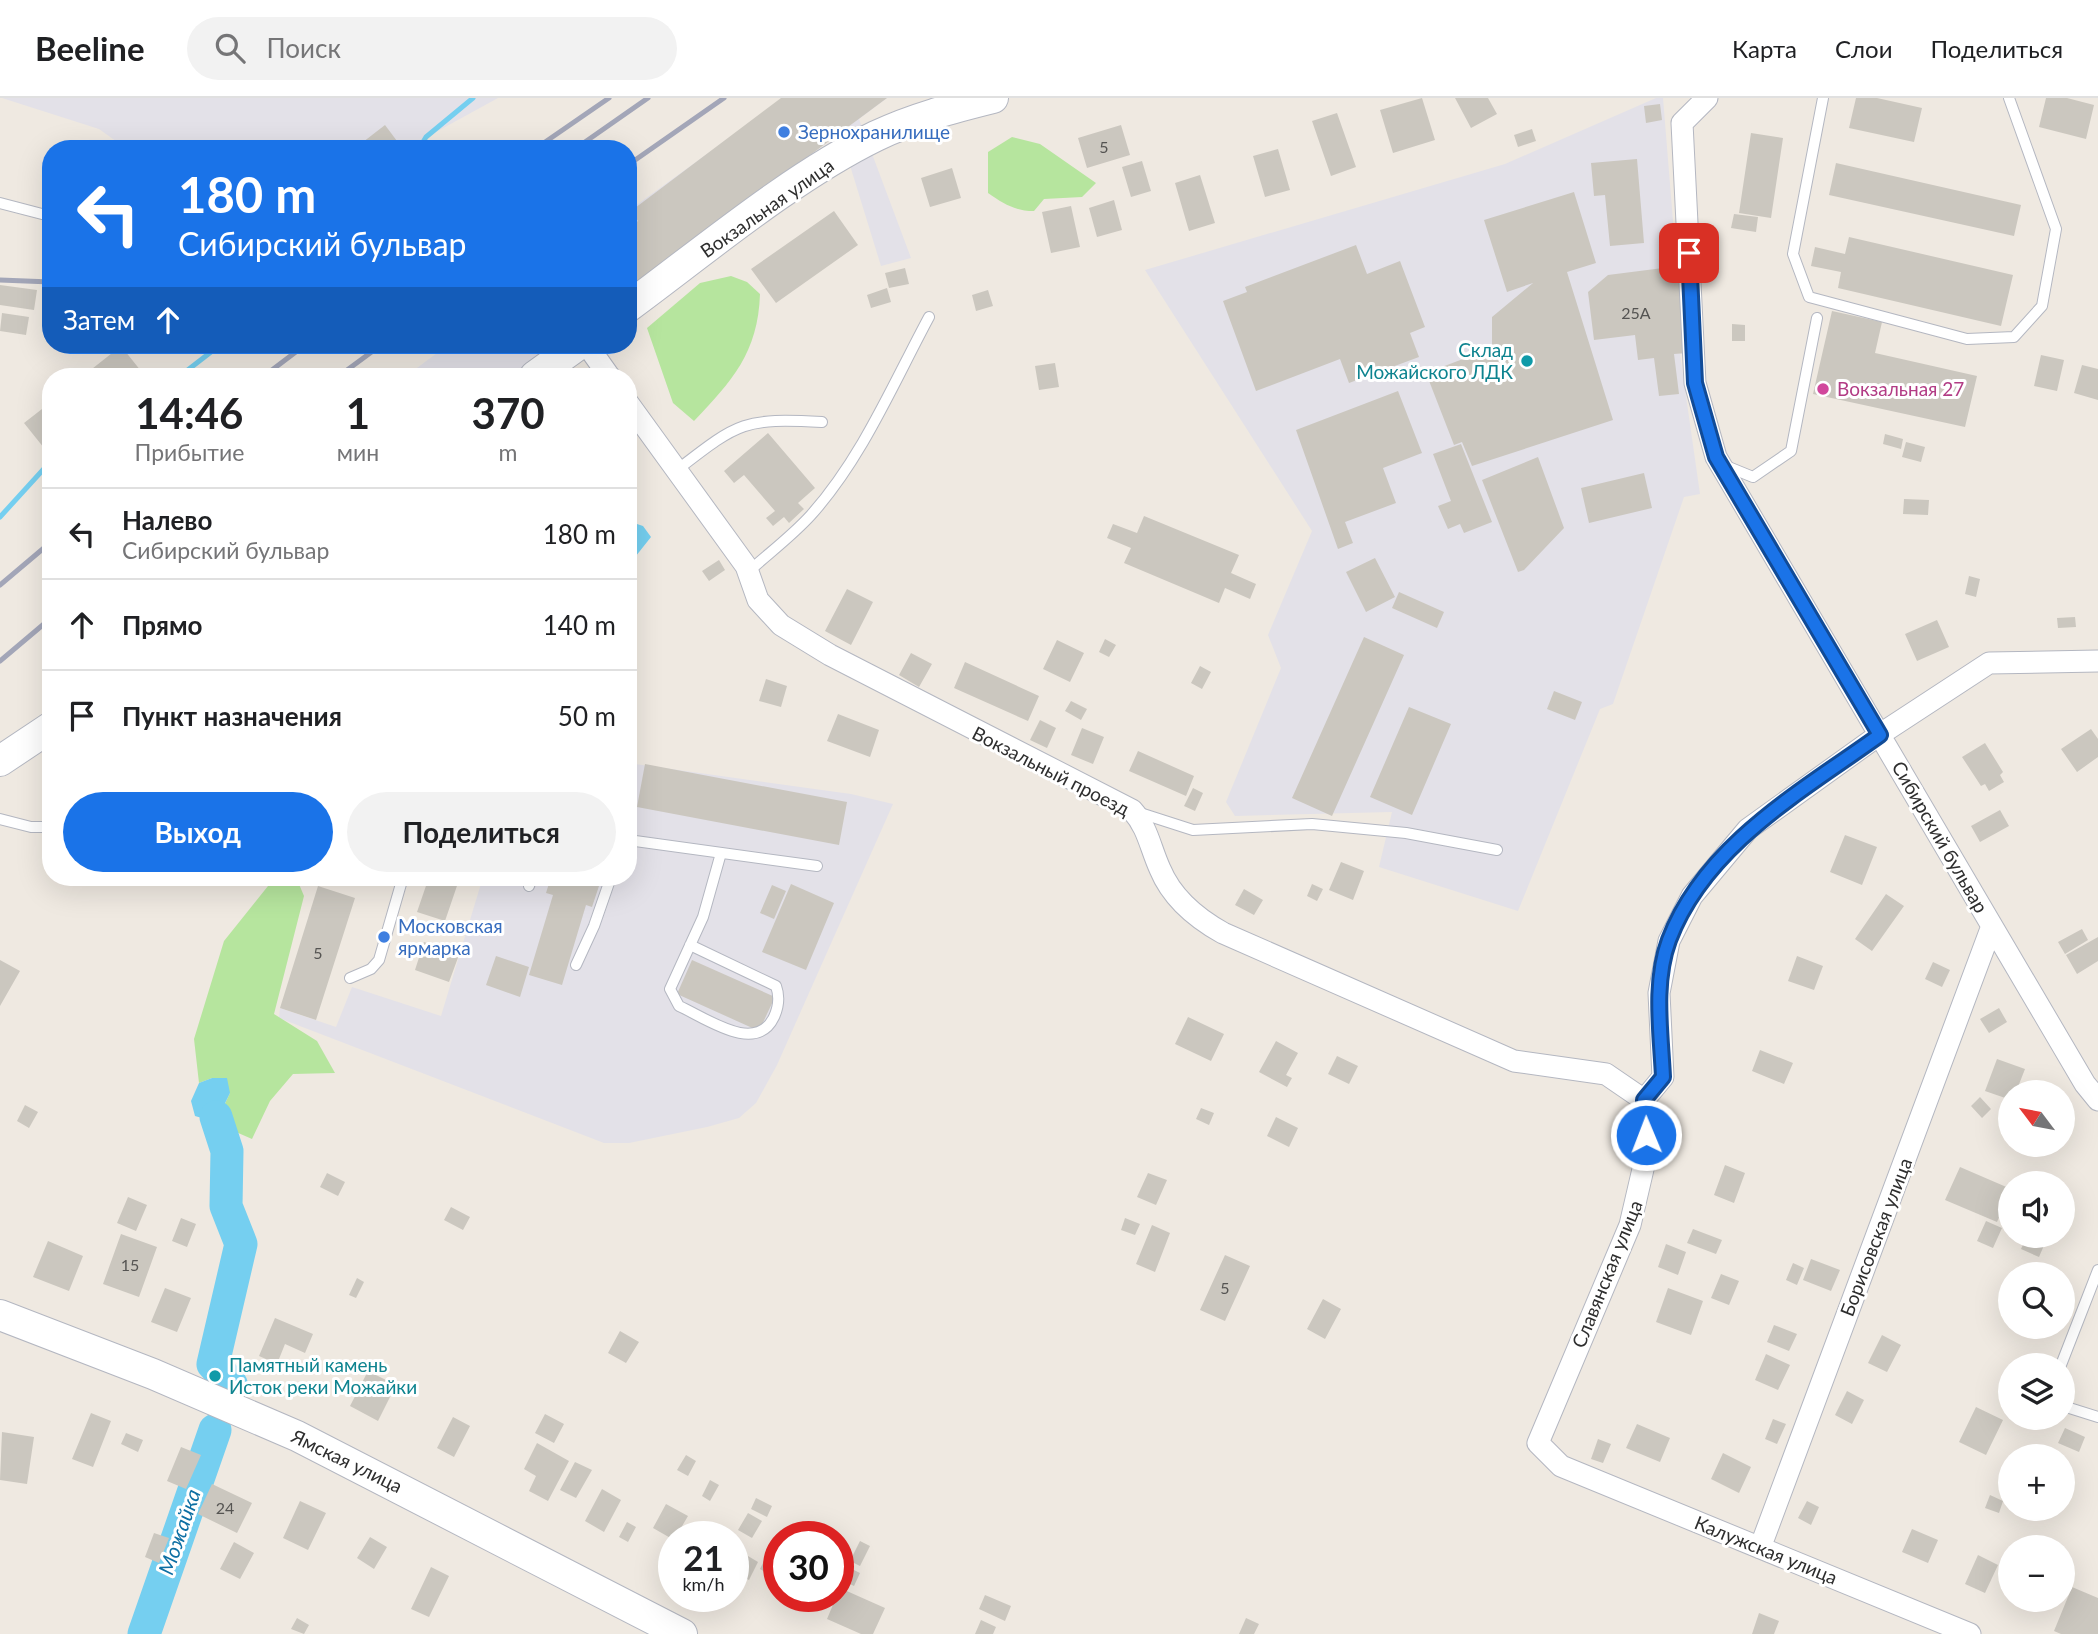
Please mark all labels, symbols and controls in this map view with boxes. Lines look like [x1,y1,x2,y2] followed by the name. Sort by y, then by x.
[187,17,677,80] search box
[35,28,145,68] text: Beeline
[211,29,249,67] icon: search
[267,32,341,64] text: Поиск
[1732,34,1797,63] text: Карта
[1835,34,1892,63] text: Слои
[1930,34,2063,63] text: Поделиться
[798,120,950,143] place label: Зернохранилище
[776,124,792,140] marker: Зернохранилище
[1099,137,1109,156] house number: 5
[696,153,838,262] street label: Вокзальная улица
[178,165,316,223] text: 180 m
[63,168,154,259] icon: left
[1659,223,1719,283] pin
[178,224,467,263] text: Сибирский бульвар
[1670,234,1708,272] icon: arrive
[149,301,187,339] icon: ahead
[1621,303,1651,322] house number: 25А
[63,304,135,336] text: Затем
[1356,338,1513,383] place label: Склад Можайского ЛДК
[1519,353,1535,369] marker: Склад Можайского ЛДК
[1837,377,1964,400] place label: Вокзальная 27
[1815,381,1831,397] marker: Вокзальная 27
[135,388,243,438] text: 14:46
[346,388,370,438] text: 1
[472,388,545,438] text: 370
[134,438,244,466] text: Прибытие
[337,438,379,466] text: мин
[499,438,518,466] text: m
[122,504,212,536] text: Налево
[63,515,101,553] icon: left
[543,518,616,550] text: 180 m
[122,536,329,564] text: Сибирский бульвар
[63,606,101,644] icon: ahead
[122,609,203,641] text: Прямо
[543,609,616,641] text: 140 m
[63,697,101,735] icon: arrive
[122,700,342,732] text: Пункт назначения
[558,700,616,732] text: 50 m
[969,721,1134,820] street label: Вокзальный проезд
[1888,757,1993,917] street label: Сибирский бульвар
[63,792,333,872] button: Выход
[347,792,616,872] button: Поделиться
[398,914,503,959] place label: Московская ярмарка
[376,929,392,945] marker: Московская ярмарка
[313,943,323,962] house number: 5
[1998,1080,2076,1157] north arrow
[1998,1080,2075,1612] map controls
[1609,1098,1683,1172] position arrow
[1835,1154,1916,1319] street label: Борисовская улица
[1998,1171,2075,1248] button: sound
[1566,1197,1647,1351] street label: Славянская улица
[121,1255,139,1274] house number: 15
[1998,1262,2075,1339] button: search
[1220,1278,1230,1297] house number: 5
[229,1353,417,1398] place label: Памятный камень Исток реки Можайки
[1998,1353,2075,1430] button: layers
[207,1368,223,1384] marker: Памятный камень Исток реки Можайки
[287,1423,406,1497] street label: Ямская улица
[1998,1444,2075,1521] button: +
[152,1485,205,1578] water label: Можайка
[216,1498,234,1517] house number: 24
[1691,1510,1841,1589] street label: Калужская улица
[763,1521,854,1612] speed limit sign: 30
[1998,1535,2075,1612] button: −
[683,1536,724,1578] text: 21
[682,1573,725,1595] text: km/h

